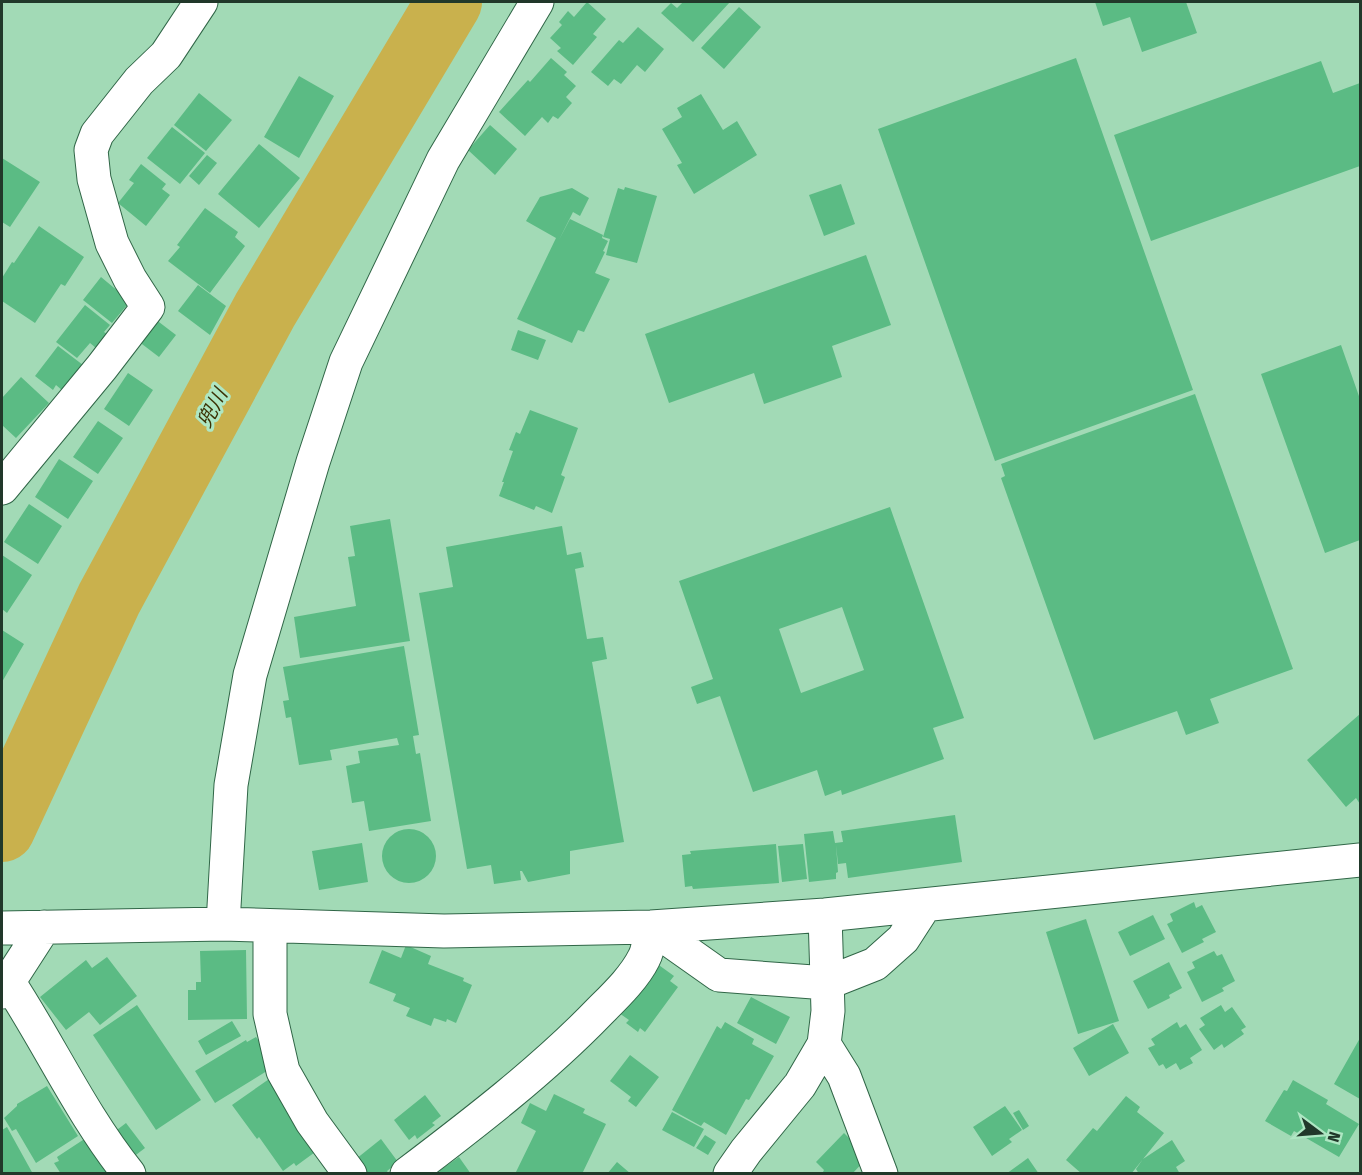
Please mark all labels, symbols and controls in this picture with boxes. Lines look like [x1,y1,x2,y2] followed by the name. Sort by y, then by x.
[192,383,233,431] water label: 兜川
[1290,1103,1350,1163] north arrow
[1323,1130,1344,1144] text: N

